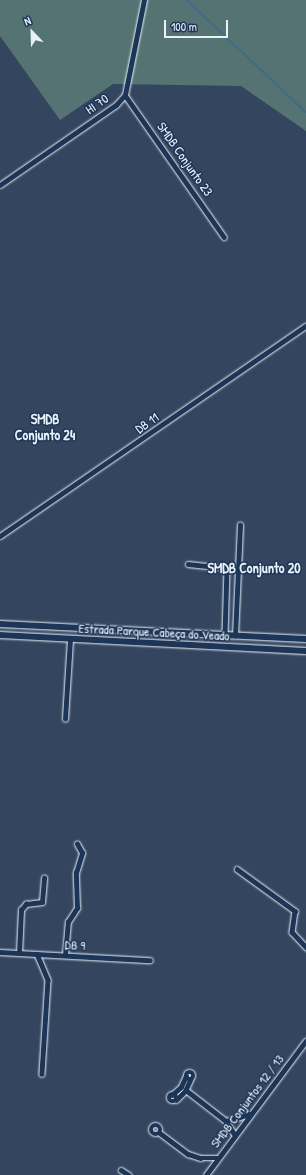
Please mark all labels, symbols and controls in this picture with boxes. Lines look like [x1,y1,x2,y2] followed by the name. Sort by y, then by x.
[12,12,52,52] north arrow
[166,12,230,38] scale bar
[22,13,33,29] text: N
[171,18,197,35] text: 100 m
[83,91,111,117] street label: HI 70
[154,119,216,199] street label: SMDB Conjunto 23
[132,409,162,437] street label: DB 11
[15,411,75,444] district label: SMDB Conjunto 24
[207,560,301,576] district label: SMDB Conjunto 20
[78,620,230,644] street label: Estrada Parque Cabeça do Veado
[64,937,86,953] street label: DB 9
[207,1051,287,1151] street label: SMDB Conjuntos 12 / 13

